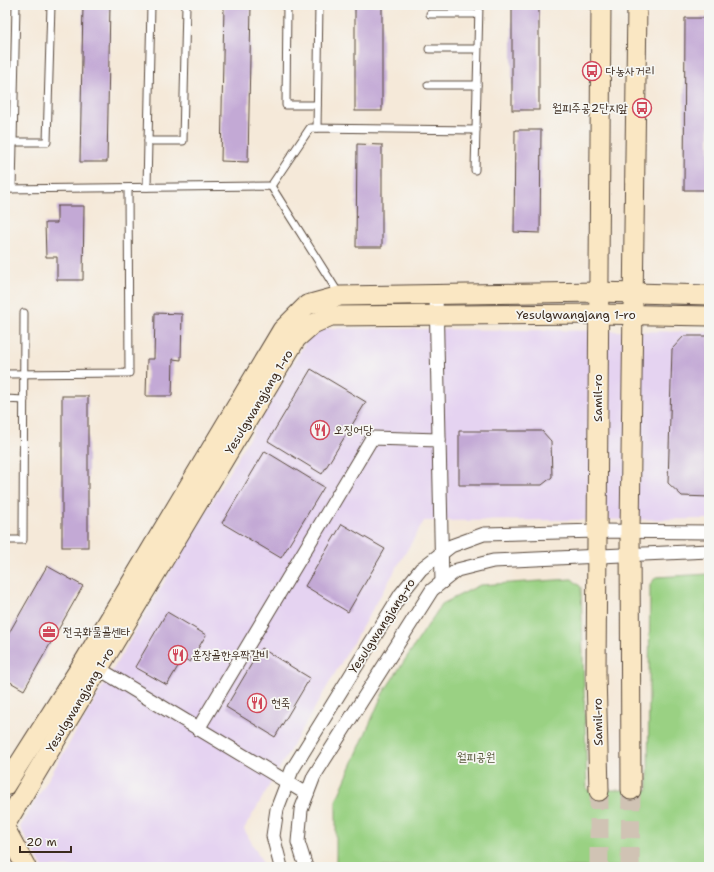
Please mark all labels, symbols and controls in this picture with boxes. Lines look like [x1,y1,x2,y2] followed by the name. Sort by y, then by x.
[581,60,603,82] bus stop icon: 다농사거리
[606,63,654,79] place label: 다농사거리
[631,97,653,119] bus stop icon: 월피주공2단지앞
[552,100,628,116] place label: 월피주공2단지앞
[516,307,636,323] street label: Yesulgwangjang 1-ro
[221,347,297,457] street label: Yesulgwangjang 1-ro
[590,374,606,422] street label: Samil-ro
[309,419,331,441] restaurant icon: 오징어당
[334,422,373,438] place label: 오징어당
[345,575,419,677] street label: Yesulgwangjang-ro
[38,621,60,643] office icon: 전국화물콜센타
[63,624,131,640] place label: 전국화물콜센타
[167,644,189,666] restaurant icon: 훈장골한우짝갈비
[42,645,118,755] street label: Yesulgwangjang 1-ro
[192,647,269,663] place label: 훈장골한우짝갈비
[246,692,268,714] restaurant icon: 현죽
[271,695,290,711] place label: 현죽
[590,698,606,746] street label: Samil-ro
[457,749,495,765] park label: 월피공원
[20,828,71,854] scale bar
[26,834,57,850] text: 20 m

